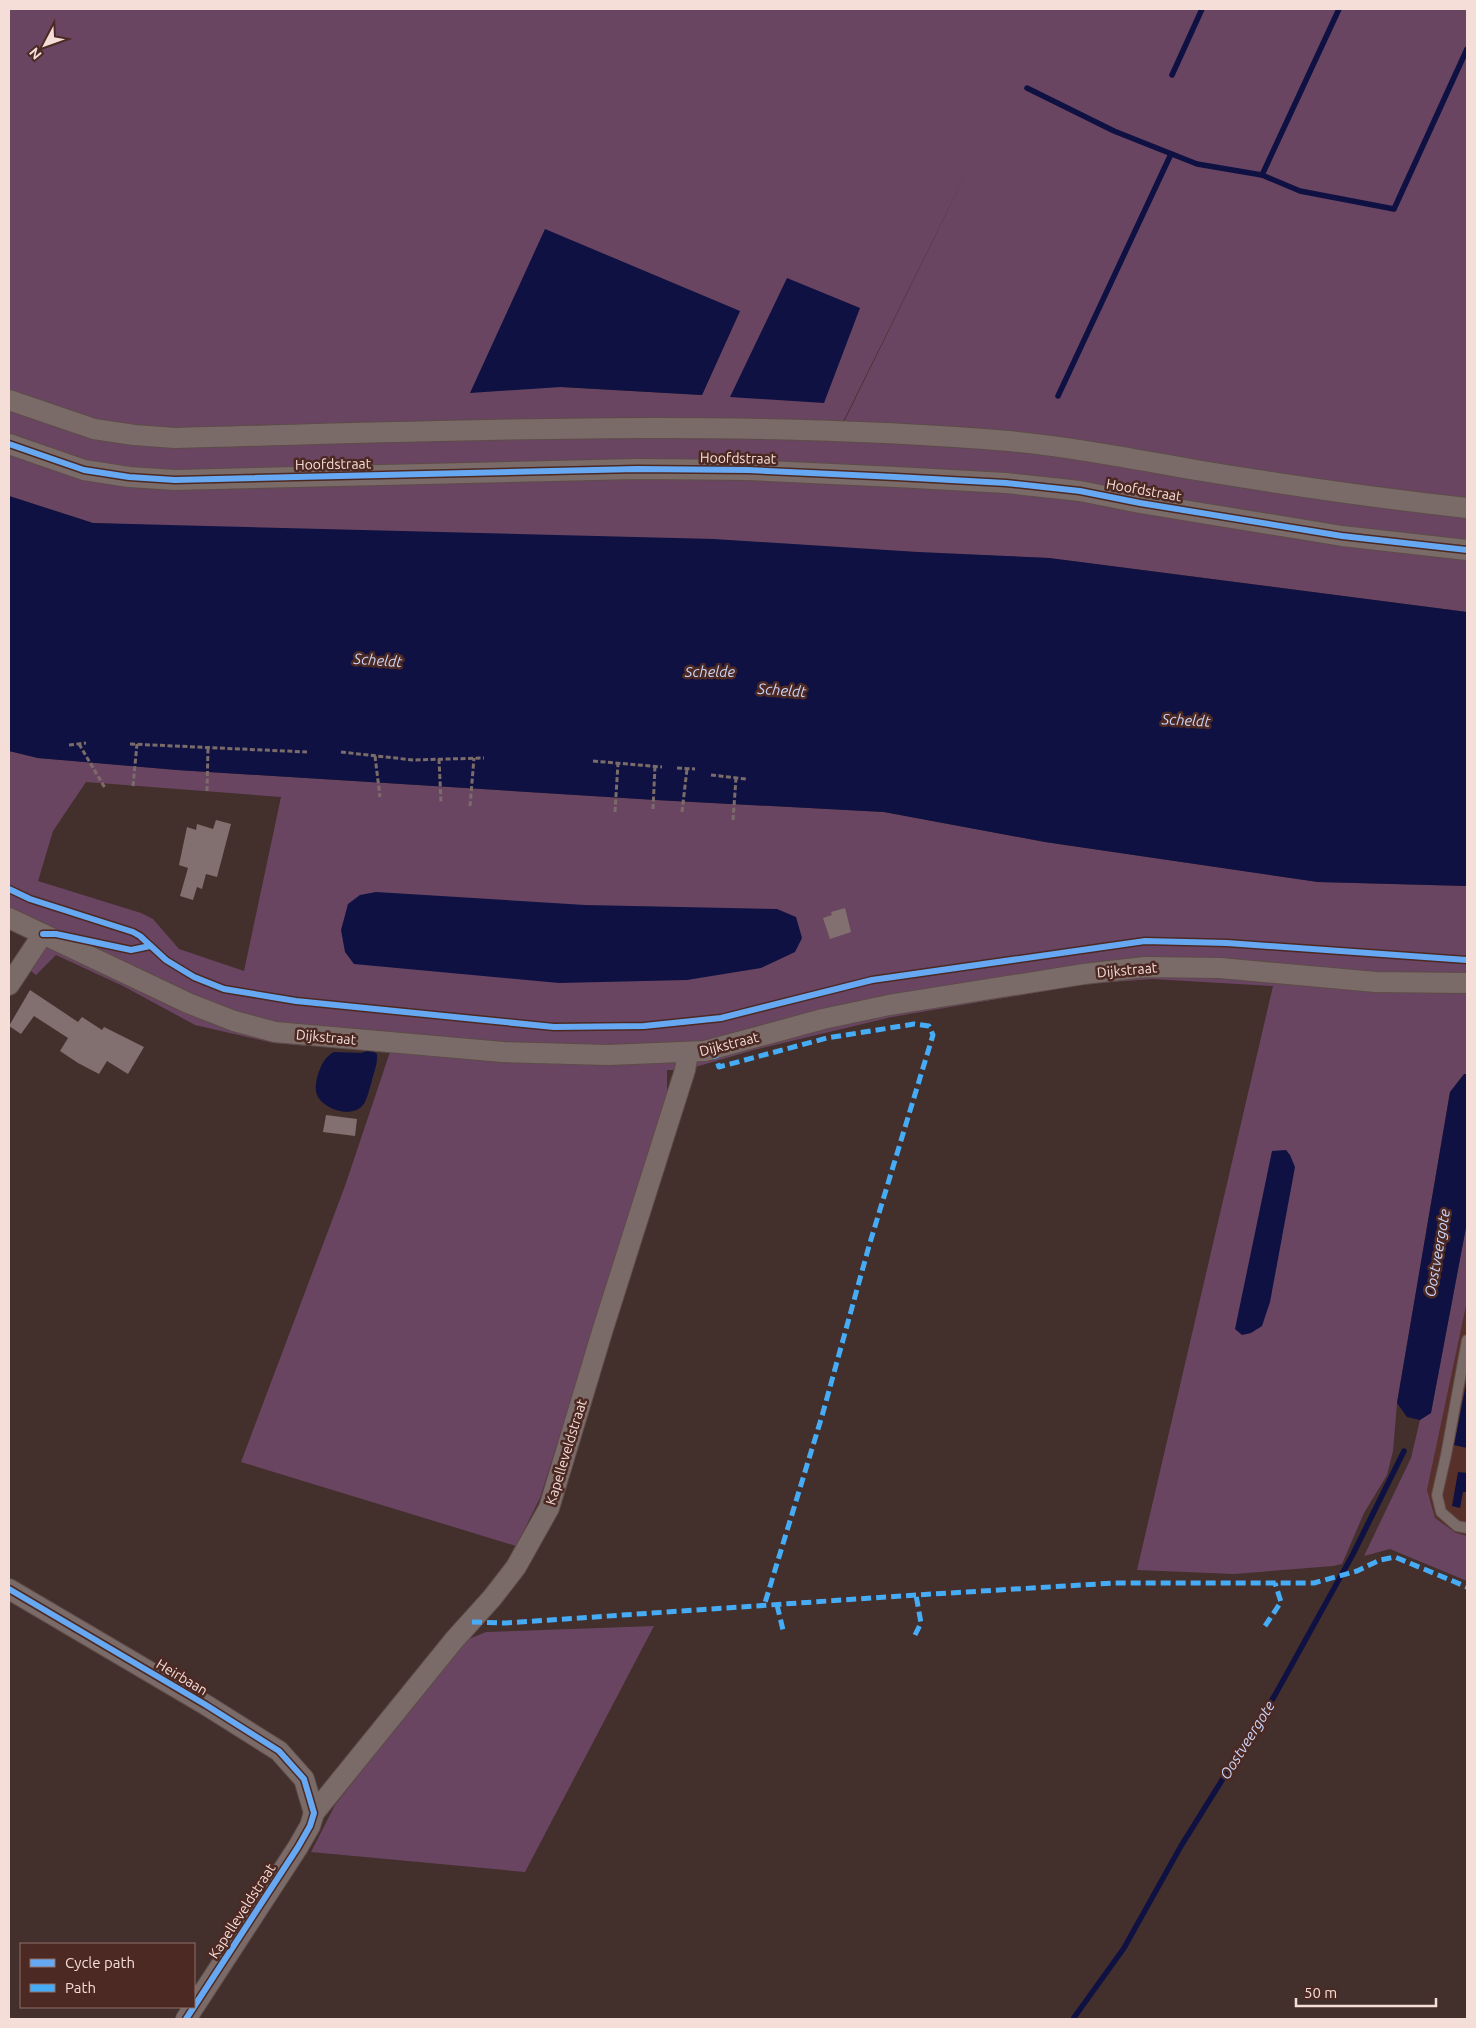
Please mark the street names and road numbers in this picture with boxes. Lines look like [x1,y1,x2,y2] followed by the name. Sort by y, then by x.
[700,449,777,467] street label: Hoofdstraat
[295,455,372,473] street label: Hoofdstraat
[1105,475,1184,505] street label: Hoofdstraat
[1096,959,1158,981] street label: Dijkstraat
[295,1026,357,1048] street label: Dijkstraat
[698,1029,761,1059] street label: Dijkstraat
[542,1397,590,1507] street label: Kapelleveldstraat
[154,1656,210,1698] street label: Heirbaan
[205,1860,279,1961] street label: Kapelleveldstraat

